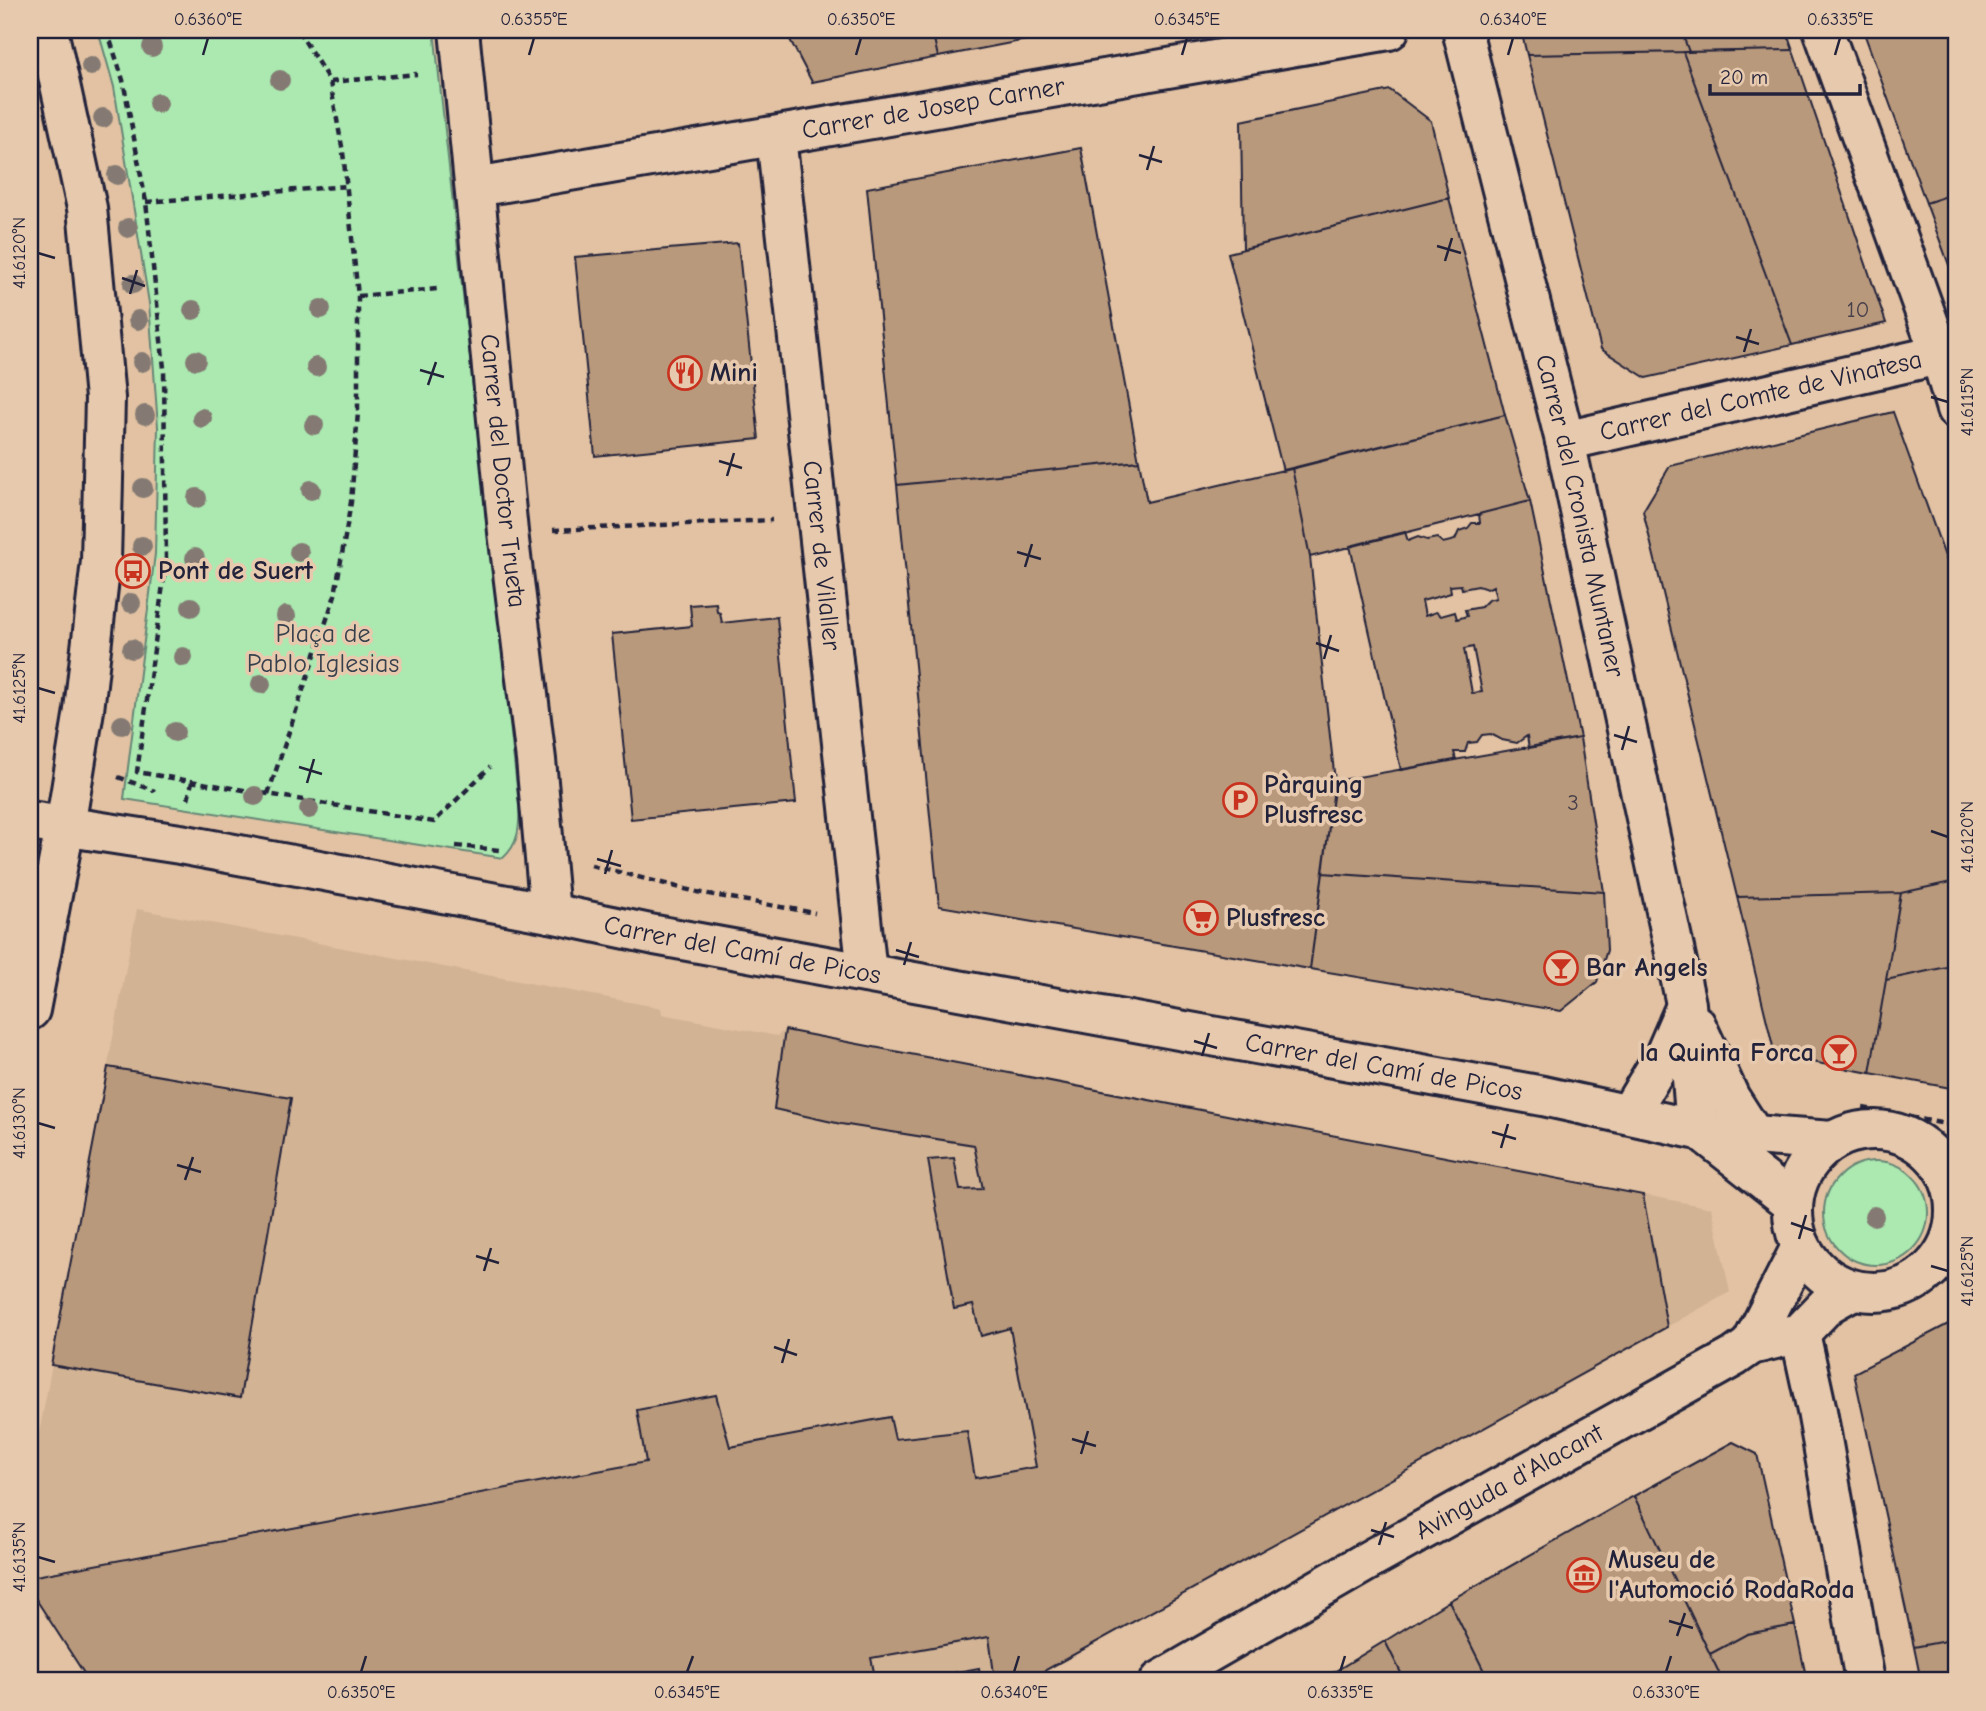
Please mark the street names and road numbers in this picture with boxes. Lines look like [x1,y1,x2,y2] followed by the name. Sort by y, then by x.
[800,71,1068,146] street label: Carrer de Josep Carner
[474,332,532,610] street label: Carrer del Doctor Trueta
[1597,344,1925,447] street label: Carrer del Comte de Vinatesa
[1529,351,1630,681] street label: Carrer del Cronista Muntaner
[796,459,847,653] street label: Carrer de Vilaller
[601,910,883,991] street label: Carrer del Camí de Picos
[1243,1027,1525,1107] street label: Carrer del Camí de Picos
[1410,1417,1610,1546] street label: Avinguda d'Alacant

